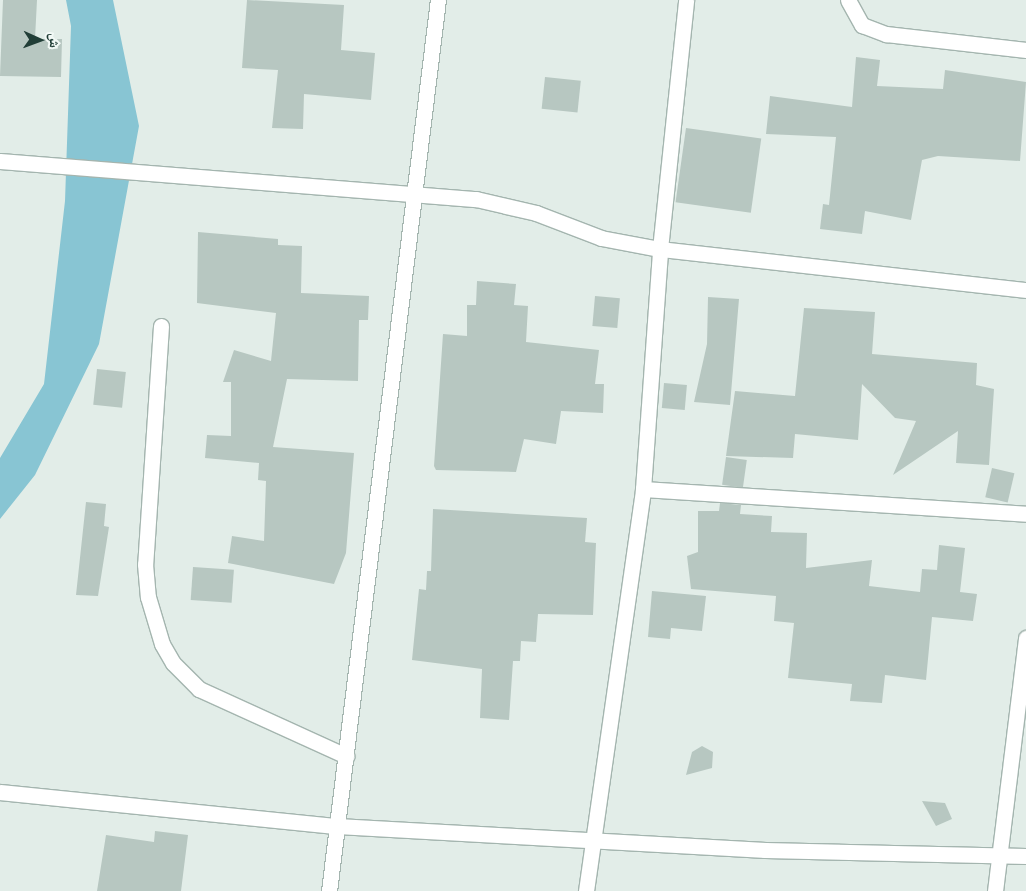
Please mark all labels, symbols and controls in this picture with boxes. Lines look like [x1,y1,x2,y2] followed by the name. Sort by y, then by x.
[15,15,65,65] north arrow
[46,33,64,48] text: ش

